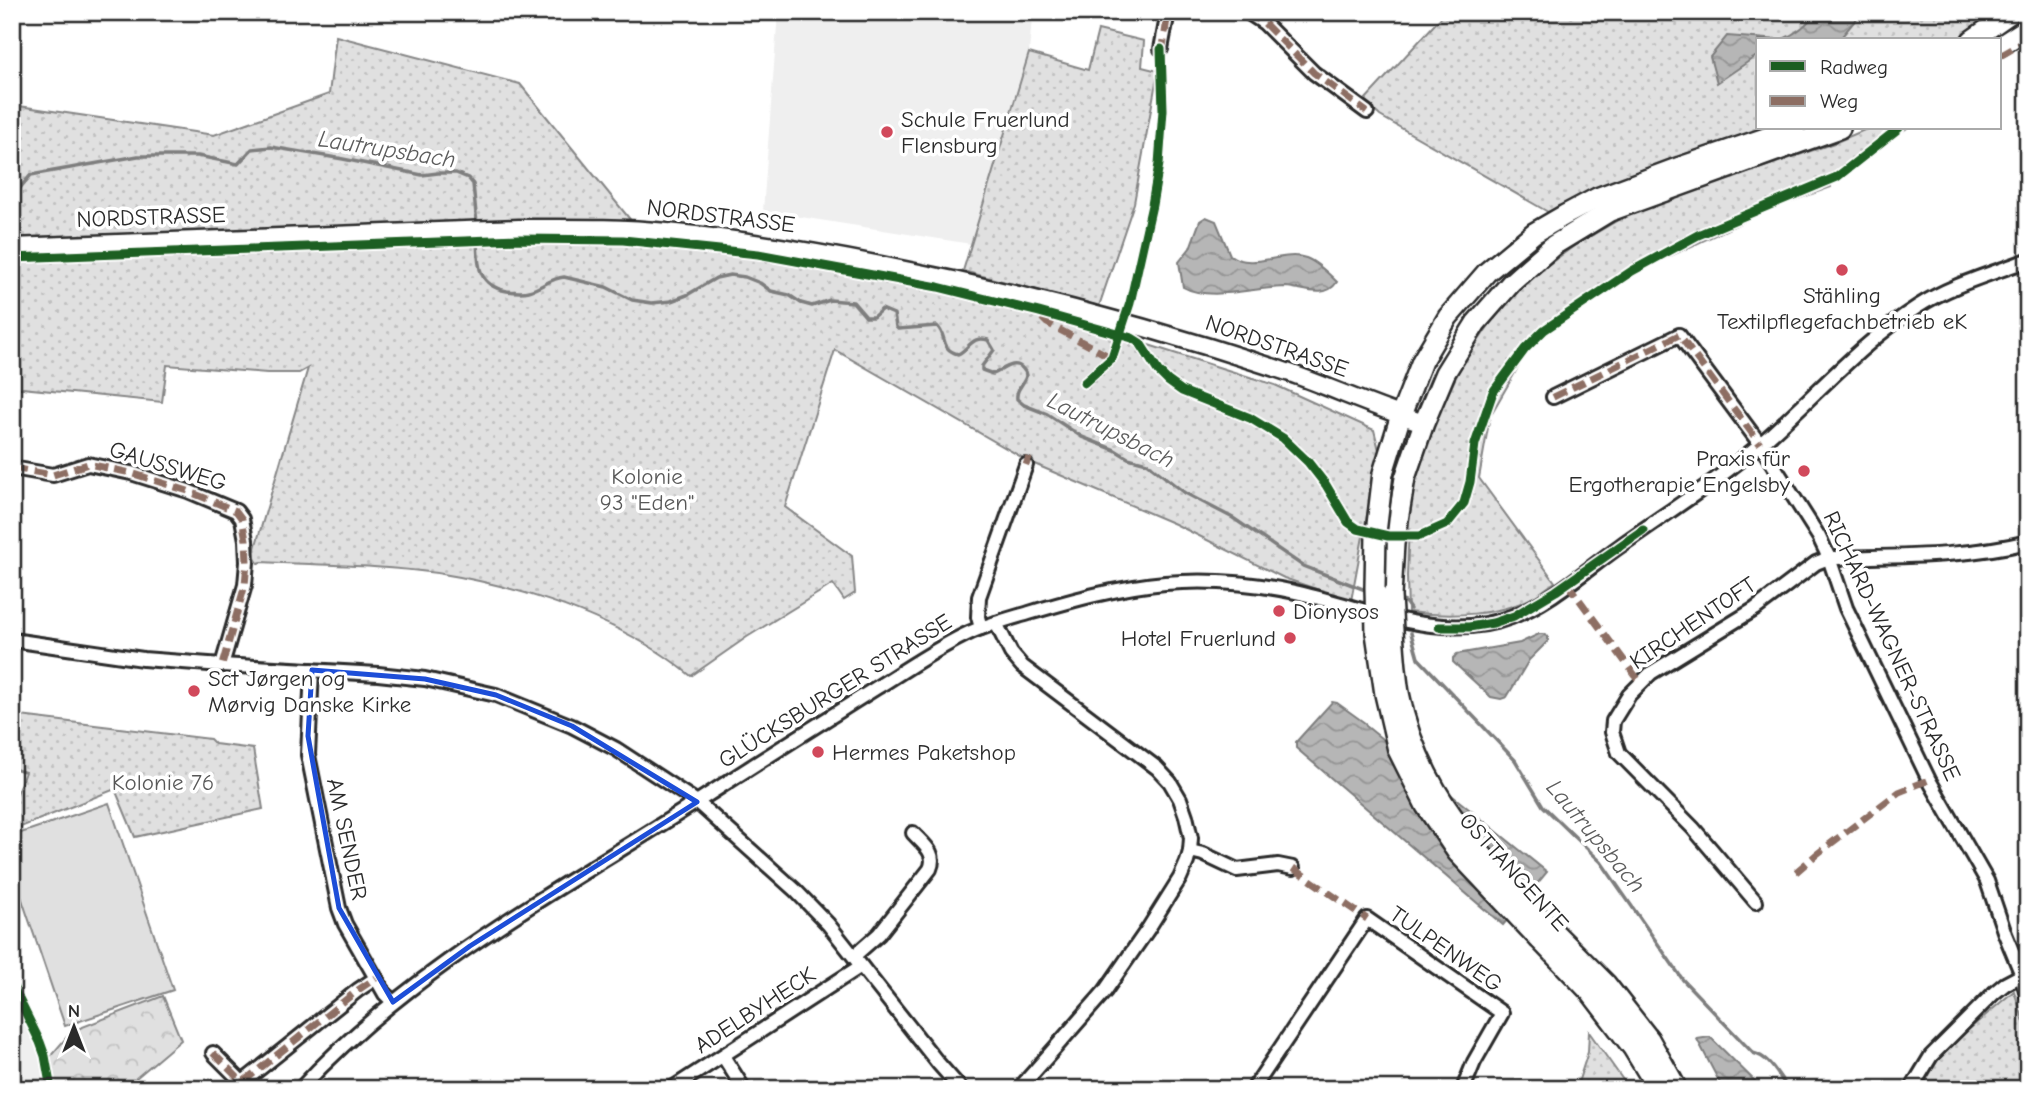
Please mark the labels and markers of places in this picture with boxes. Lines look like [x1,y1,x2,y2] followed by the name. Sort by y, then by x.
[901,106,1070,159] place label: Schule Fruerlund Flensburg
[879,124,895,140] marker: Schule Fruerlund Flensburg
[1834,262,1850,278] marker: Stähling Textilpflegefachbetrieb eK
[1717,282,1967,335] place label: Stähling Textilpflegefachbetrieb eK
[1569,445,1791,498] place label: Praxis für Ergotherapie Engelsby
[1796,463,1812,479] marker: Praxis für Ergotherapie Engelsby
[1293,598,1379,625] place label: Dionysos
[1271,603,1287,619] marker: Dionysos
[1121,625,1276,652] place label: Hotel Fruerlund
[1282,630,1298,646] marker: Hotel Fruerlund
[208,665,411,718] place label: Sct Jørgen og Mørvig Danske Kirke
[186,683,202,699] marker: Sct Jørgen og Mørvig Danske Kirke
[832,739,1016,766] place label: Hermes Paketshop
[810,744,826,760] marker: Hermes Paketshop

